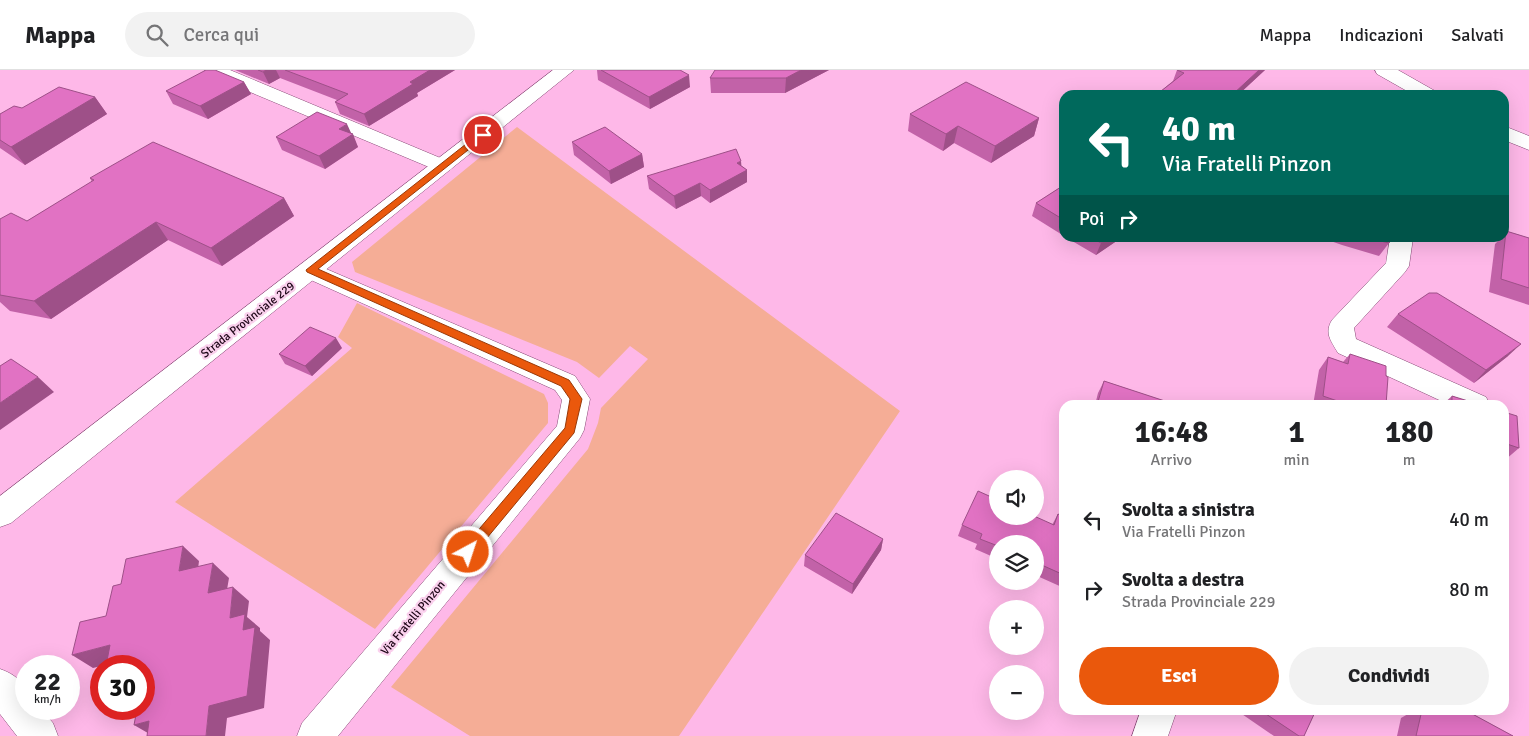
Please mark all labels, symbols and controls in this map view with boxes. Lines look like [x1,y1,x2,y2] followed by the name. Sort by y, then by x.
[125,12,475,57] search box
[25,20,95,50] text: Mappa
[143,21,171,49] icon: search
[183,23,259,47] text: Cerca qui
[1259,24,1311,46] text: Mappa
[1339,24,1423,46] text: Indicazioni
[1451,24,1504,46] text: Salvati
[1162,107,1236,150] text: 40 m
[1079,110,1144,175] icon: left
[462,114,504,156] pin
[469,121,497,149] icon: arrive
[1162,150,1332,177] text: Via Fratelli Pinzon
[1114,205,1142,233] icon: right
[1079,207,1104,231] text: Poi
[198,279,298,361] street label: Strada Provinciale 229
[1134,414,1208,451] text: 16:48
[1288,414,1305,451] text: 1
[1385,414,1433,451] text: 180
[1151,450,1192,470] text: Arrivo
[1284,450,1309,470] text: min
[1403,450,1416,470] text: m
[989,470,1044,720] map controls
[989,470,1044,525] button: sound
[1122,498,1255,522] text: Svolta a sinistra
[1079,506,1107,534] icon: left
[1449,508,1489,532] text: 40 m
[1122,522,1245,542] text: Via Fratelli Pinzon
[441,525,493,577] position arrow
[989,535,1044,590] button: layers
[1122,568,1244,592] text: Svolta a destra
[1079,576,1107,604] icon: right
[378,578,448,658] street label: Via Fratelli Pinzon
[1449,578,1489,602] text: 80 m
[1122,592,1275,612] text: Strada Provinciale 229
[989,600,1044,655] button: +
[1079,647,1279,705] button: Esci
[1289,647,1489,705] button: Condividi
[90,655,155,720] speed limit sign: 30
[989,665,1044,720] button: −
[34,666,61,697] text: 22
[34,692,61,707] text: km/h

